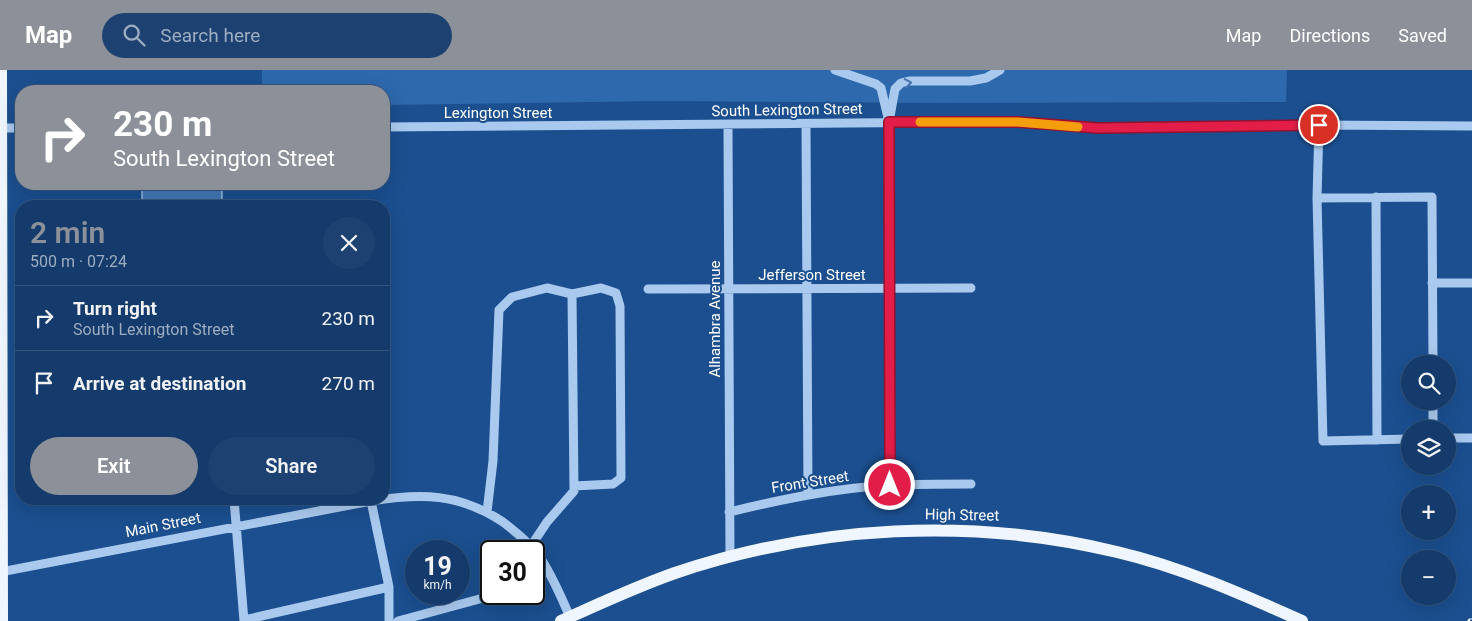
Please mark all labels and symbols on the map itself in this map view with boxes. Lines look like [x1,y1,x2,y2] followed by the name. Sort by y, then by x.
[903,78,912,88] one-way arrow
[711,100,863,120] street label: South Lexington Street
[444,104,552,122] street label: Lexington Street
[1298,104,1340,146] pin
[706,260,724,378] street label: Alhambra Avenue
[758,266,866,284] street label: Jefferson Street
[863,458,915,510] position arrow
[770,467,850,497] street label: Front Street
[925,505,999,525] street label: High Street
[124,509,202,541] street label: Main Street
[480,540,545,605] speed limit sign: 30

